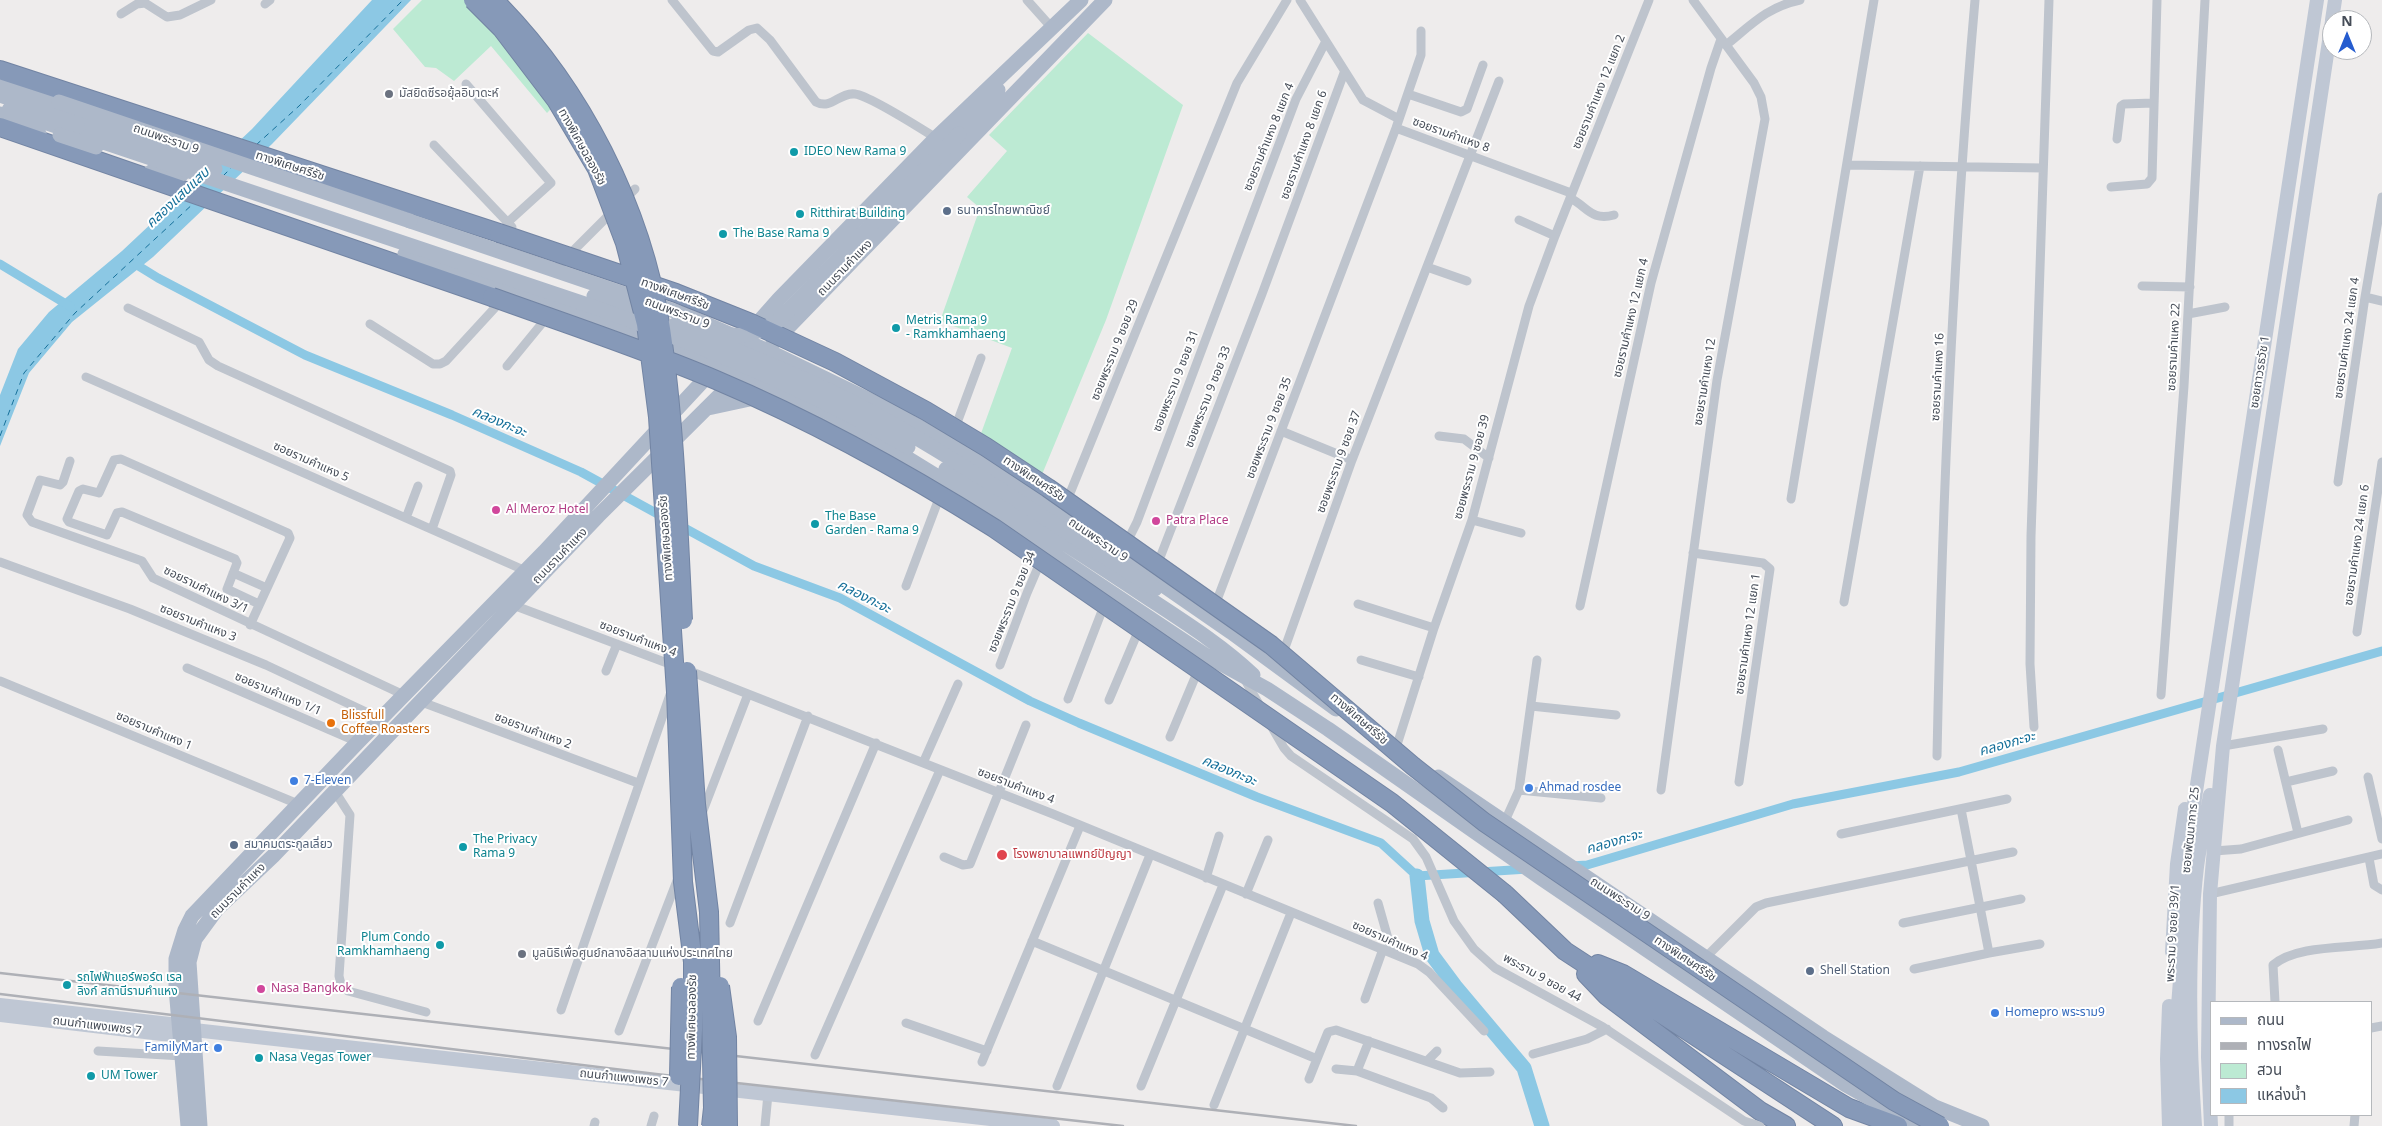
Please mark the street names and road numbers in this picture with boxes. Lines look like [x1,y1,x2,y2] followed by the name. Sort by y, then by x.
[1569,33,1629,151] street label: ซอยรามคำแหง 12 แยก 2
[1241,81,1297,193] street label: ซอยรามคำแหง 8 แยก 4
[1278,88,1330,202] street label: ซอยรามคำแหง 8 แยก 6
[555,106,609,188] street label: ทางพิเศษฉลองรัช
[1410,114,1492,156] street label: ซอยรามคำแหง 8
[131,121,201,157] street label: ถนนพระราม 9
[254,148,326,184] street label: ทางพิเศษศรีรัช
[815,237,875,299] street label: ถนนรามคำแหง
[1610,257,1652,379] street label: ซอยรามคำแหง 12 แยก 4
[639,275,711,313] street label: ทางพิเศษศรีรัช
[2331,277,2363,399] street label: ซอยรามคำแหง 24 แยก 4
[643,294,711,332] street label: ถนนพระราม 9
[1088,297,1142,403] street label: ซอยพระราม 9 ซอย 29
[2165,303,2183,391] street label: ซอยรามคำแหง 22
[1150,328,1202,434] street label: ซอยพระราม 9 ซอย 31
[1929,333,1947,421] street label: ซอยรามคำแหง 16
[2247,335,2273,409] street label: ซอยถาวรธวัช 1
[1691,337,1719,427] street label: ซอยรามคำแหง 12
[1182,344,1234,450] street label: ซอยพระราม 9 ซอย 33
[1243,375,1295,481] street label: ซอยพระราม 9 ซอย 35
[1314,409,1364,515] street label: ซอยพระราม 9 ซอย 37
[1451,413,1493,521] street label: ซอยพระราม 9 ซอย 39
[271,439,351,485] street label: ซอยรามคำแหง 5
[1000,453,1068,505] street label: ทางพิเศษศรีรัช
[2341,484,2373,606] street label: ซอยรามคำแหง 24 แยก 6
[656,495,676,581] street label: ทางพิเศษฉลองรัช
[1066,515,1130,565] street label: ถนนพระราม 9
[530,525,590,587] street label: ถนนรามคำแหง
[985,549,1039,655] street label: ซอยพระราม 9 ซอย 34
[161,563,251,617] street label: ซอยรามคำแหง 3/1
[1732,573,1764,695] street label: ซอยรามคำแหง 12 แยก 1
[158,601,238,645] street label: ซอยรามคำแหง 3
[597,618,679,660] street label: ซอยรามคำแหง 4
[233,669,323,719] street label: ซอยรามคำแหง 1/1
[1327,690,1391,748] street label: ทางพิเศษศรีรัช
[114,708,194,754] street label: ซอยรามคำแหง 1
[492,710,574,752] street label: ซอยรามคำแหง 2
[975,765,1057,807] street label: ซอยรามคำแหง 4
[2179,786,2203,874] street label: ซอยพัฒนาการ 25
[207,860,269,922] street label: ถนนรามคำแหง
[1587,874,1653,924] street label: ถนนพระราม 9
[2163,884,2183,982] street label: พระราม 9 ซอย 39/1
[1350,918,1430,964] street label: ซอยรามคำแหง 4
[1651,933,1719,985] street label: ทางพิเศษศรีรัช
[1500,951,1584,1005] street label: พระราม 9 ซอย 44
[684,974,700,1060] street label: ทางพิเศษฉลองรัช
[52,1013,142,1039] street label: ถนนกำแพงเพชร 7
[579,1066,669,1090] street label: ถนนกำแพงเพชร 7

